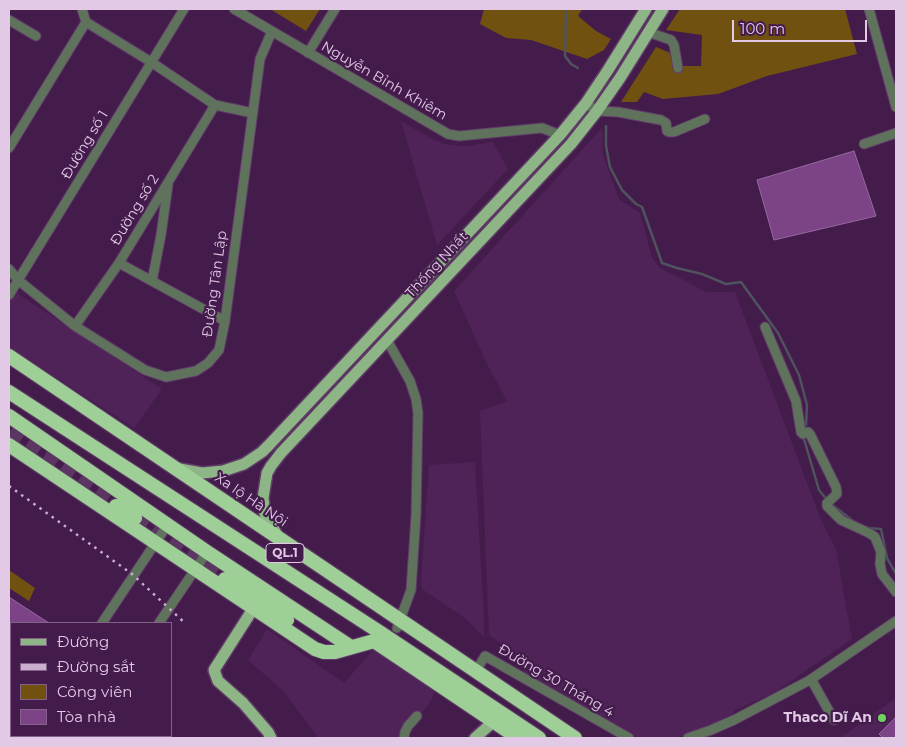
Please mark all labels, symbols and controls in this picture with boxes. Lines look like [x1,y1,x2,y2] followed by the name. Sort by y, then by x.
[735,10,870,42] scale bar
[740,19,785,38] text: 100 m
[318,38,450,124] street label: Nguyễn Bỉnh Khiêm
[58,108,112,182] street label: Đường số 1
[107,172,163,248] street label: Đường số 2
[402,229,472,301] street label: Thống Nhất
[199,230,231,338] street label: Đường Tân Lập
[211,469,291,531] street label: Xa lộ Hà Nội
[266,544,304,562] road number: QL.1
[10,622,172,737] legend
[57,632,109,651] text: Đường
[495,641,617,721] street label: Đường 30 Tháng 4
[57,657,135,676] text: Đường sắt
[57,682,132,701] text: Công viên
[57,707,116,726] text: Tòa nhà
[784,710,872,726] place label: Thaco Dĩ An
[876,712,888,724] marker: Thaco Dĩ An

